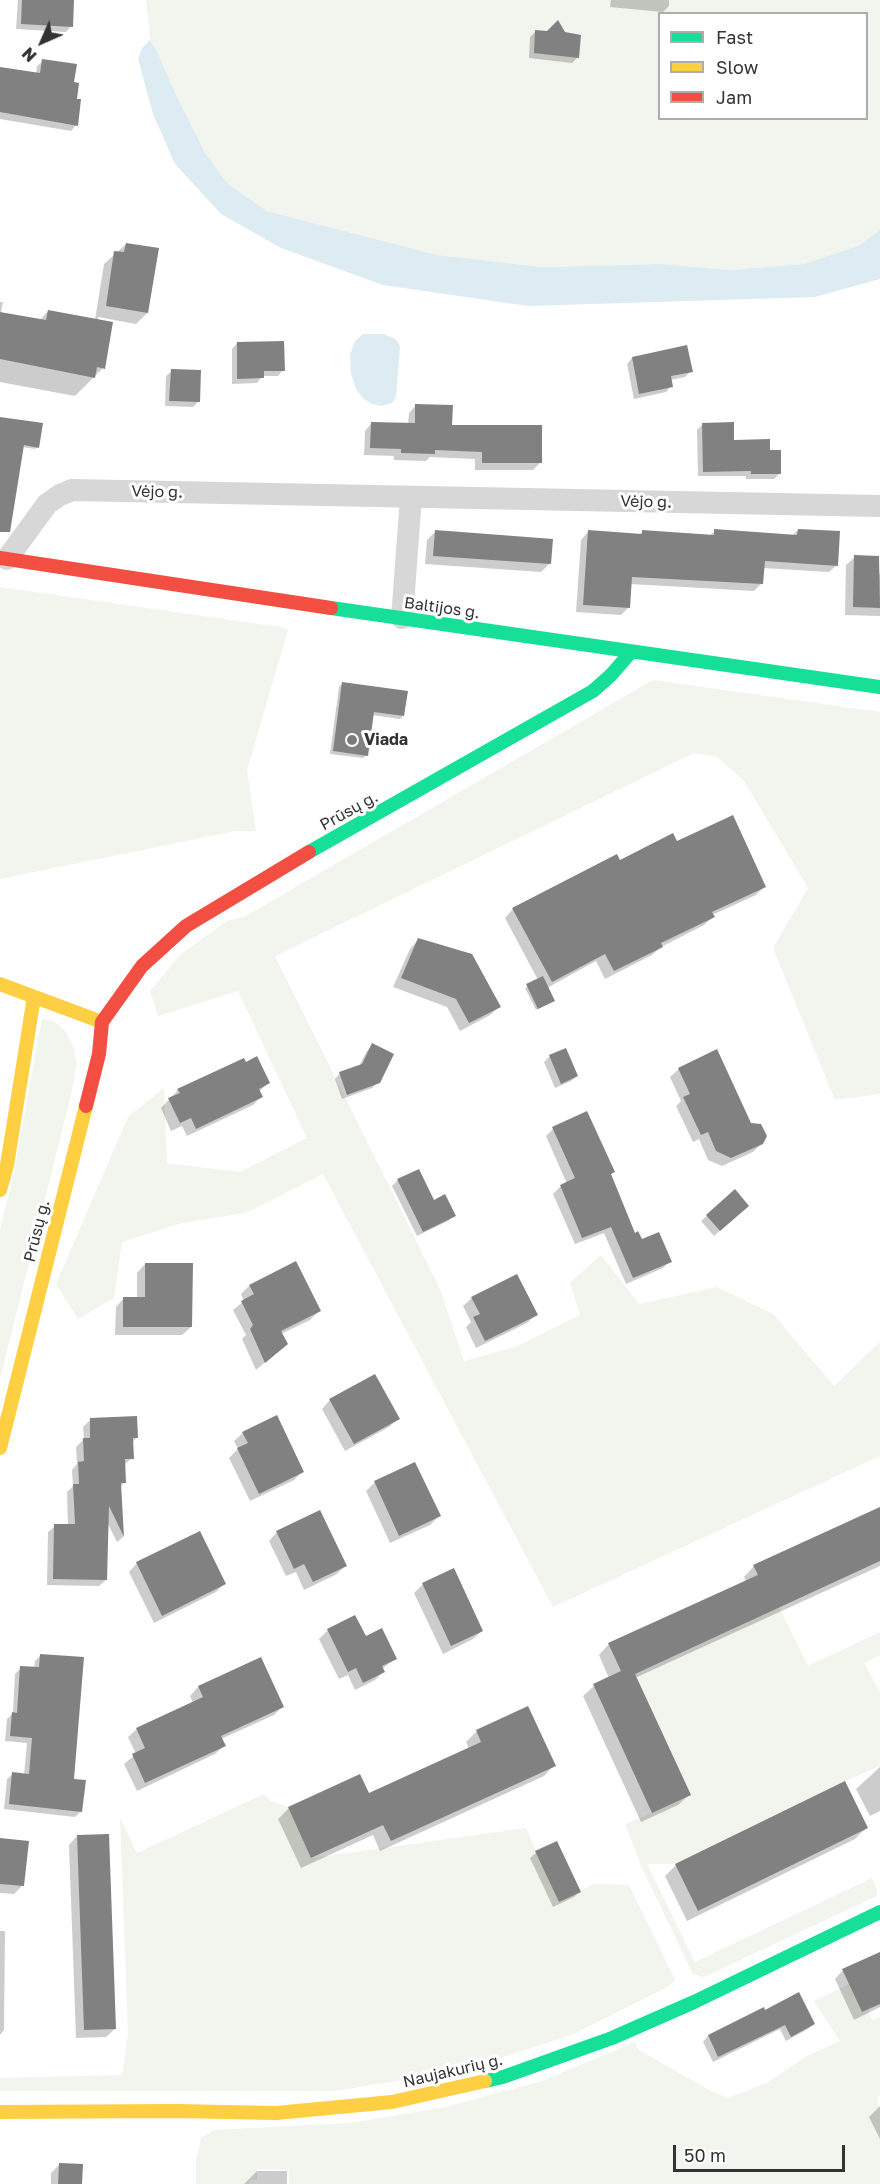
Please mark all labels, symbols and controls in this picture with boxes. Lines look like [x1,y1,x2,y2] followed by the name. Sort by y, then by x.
[12,12,72,72] north arrow
[658,12,868,120] legend
[716,26,753,48] text: Fast
[18,43,41,66] text: N
[716,56,758,78] text: Slow
[716,86,752,108] text: Jam
[131,482,183,502] street label: Vėjo g.
[620,492,672,512] street label: Vėjo g.
[403,593,481,623] street label: Baltijos g.
[364,730,408,750] place label: Viada
[345,733,359,747] marker: Viada
[317,787,381,835] street label: Prūsų g.
[20,1198,54,1264] street label: Prūsų g.
[401,2050,505,2092] street label: Naujakurių g.
[676,2133,848,2171] scale bar
[684,2144,726,2166] text: 50 m

